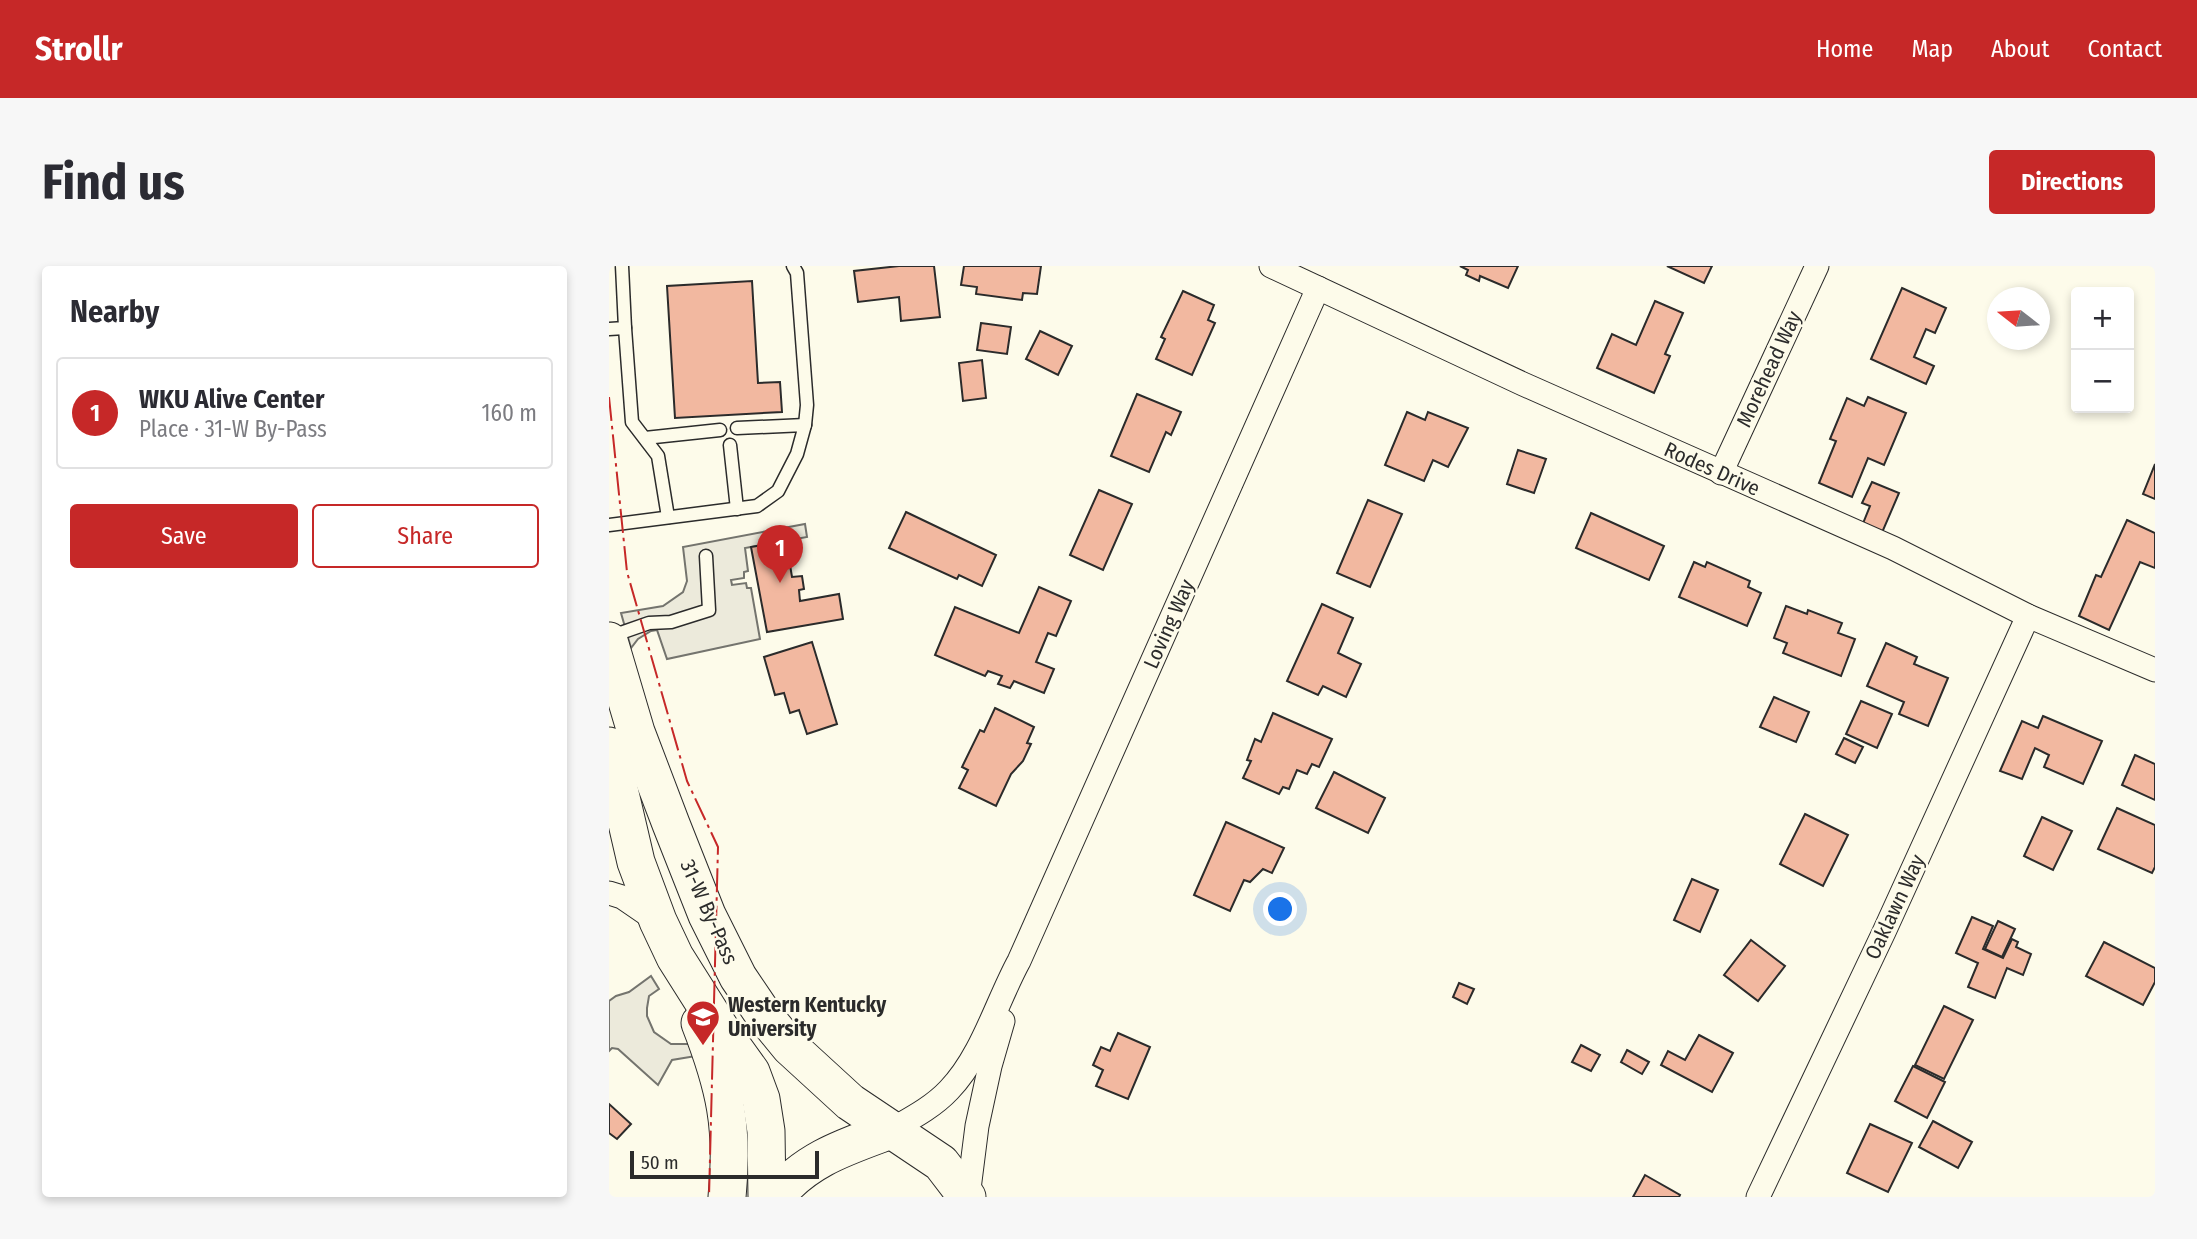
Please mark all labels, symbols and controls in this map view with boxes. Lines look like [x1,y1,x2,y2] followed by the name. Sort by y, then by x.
[35,29,123,69] text: Strollr
[1816,35,1873,63] text: Home
[1911,35,1953,63] text: Map
[1991,35,2049,63] text: About
[2087,35,2162,63] text: Contact
[1989,150,2155,214] button: Directions
[42,153,185,212] text: Find us
[1987,287,2050,350] north arrow
[2071,287,2134,413] map controls
[2071,287,2134,350] button: +
[70,294,159,330] text: Nearby
[1731,306,1808,431] street label: Morehead Way
[2071,350,2134,413] button: −
[139,384,324,415] text: WKU Alive Center
[90,399,100,427] text: 1
[482,399,537,427] text: 160 m
[139,415,327,443] text: Place · 31-W By-Pass
[1660,436,1764,502] street label: Rodes Drive
[70,504,298,568] button: Save
[312,504,539,568] button: Share
[757,525,803,583] pin: 1
[1138,575,1200,673] street label: Loving Way
[1859,850,1931,964] street label: Oaklawn Way
[674,856,744,968] street label: 31-W By-Pass
[1263,892,1297,926] your location
[728,992,887,1042] place label: Western Kentucky University
[684,998,722,1047] school or university icon: Western Kentucky University
[630,1148,819,1180] scale bar
[641,1151,679,1174] text: 50 m

